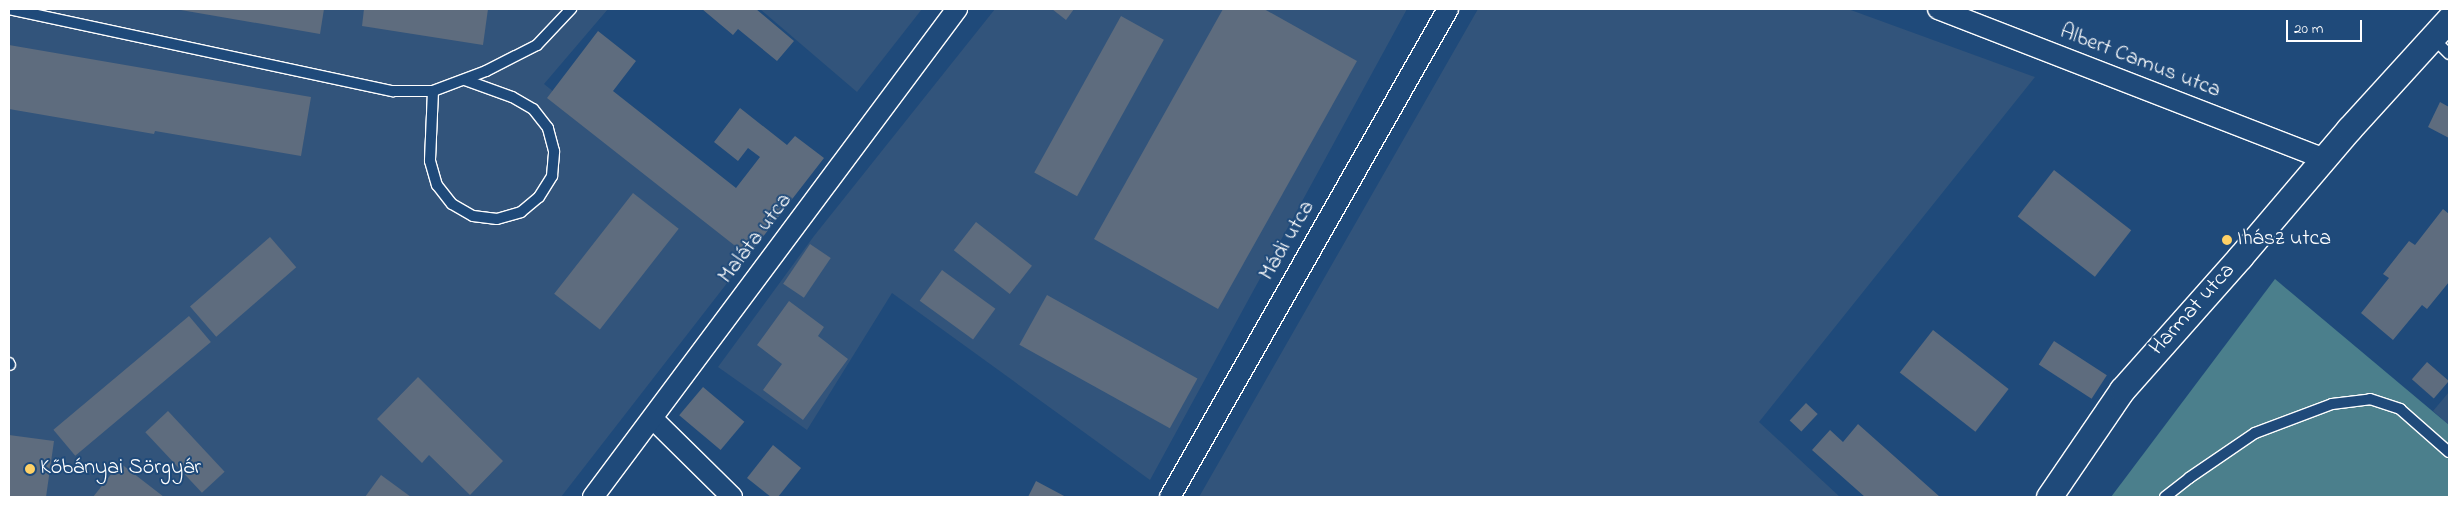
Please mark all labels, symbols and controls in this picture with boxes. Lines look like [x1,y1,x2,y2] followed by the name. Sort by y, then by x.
[2288,10,2364,42] scale bar
[2294,18,2323,40] text: 20 m
[2056,19,2224,105] street label: Albert Camus utca
[713,189,799,289] street label: Maláta utca
[1255,196,1321,286] street label: Mádi utca
[2237,227,2331,253] place label: Ihász utca
[2221,234,2233,246] marker: Ihász utca
[2145,258,2241,362] street label: Harmat utca
[40,456,201,482] place label: Kőbányai Sörgyár
[24,463,36,475] marker: Kőbányai Sörgyár

